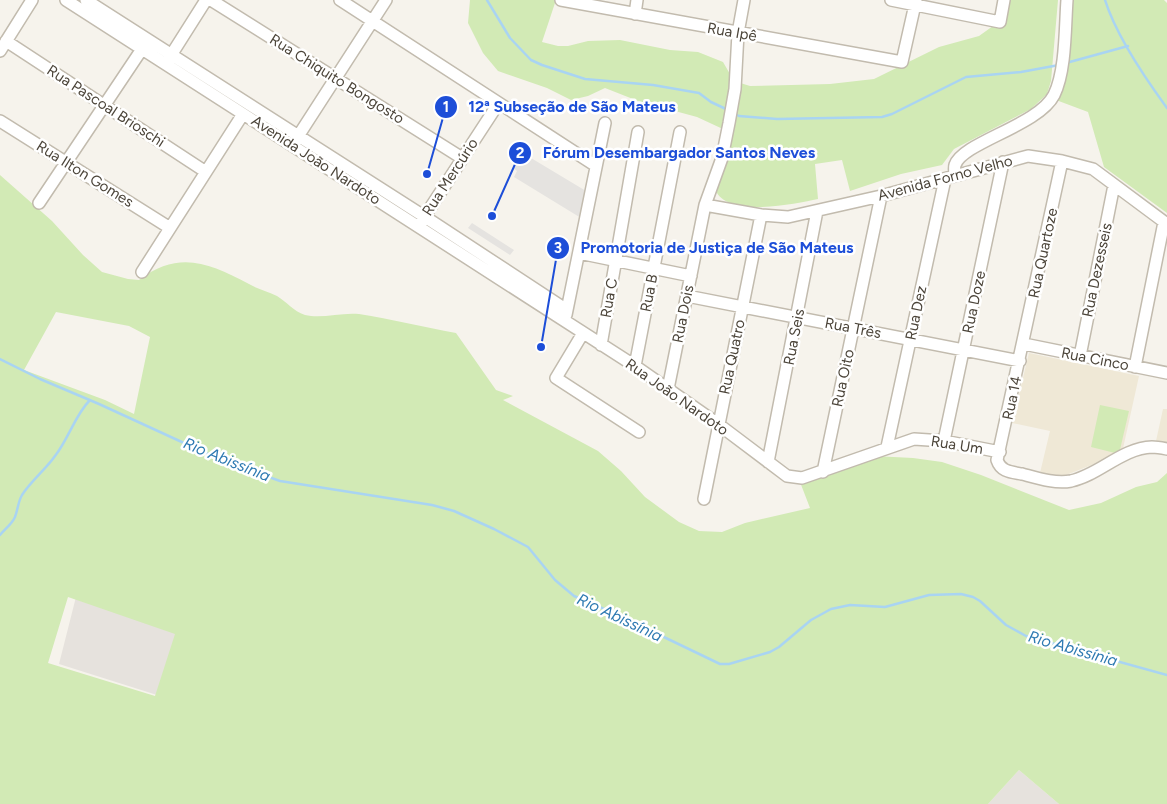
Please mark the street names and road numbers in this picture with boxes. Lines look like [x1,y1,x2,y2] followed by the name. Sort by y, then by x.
[706,19,758,45] street label: Rua Ipê
[266,30,408,128] street label: Rua Chiquito Bongosto
[44,61,168,151] street label: Rua Pascoal Brioschi
[248,111,384,209] street label: Avenida João Nardoto
[418,135,482,219] street label: Rua Mercúrio
[33,137,137,211] street label: Rua Ilton Gomes
[876,151,1015,205] street label: Avenida Forno Velho
[1025,206,1061,300] street label: Rua Quartoze
[1078,221,1116,319] street label: Rua Dezesseis
[959,269,989,335] street label: Rua Doze
[637,272,661,314] street label: Rua B
[597,277,621,319] street label: Rua C
[669,284,697,344] street label: Rua Dois
[901,284,931,342] street label: Rua Dez
[780,307,808,367] street label: Rua Seis
[823,314,883,342] street label: Rua Três
[715,318,749,396] street label: Rua Quatro
[1060,344,1131,374] street label: Rua Cinco
[828,347,858,409] street label: Rua Oito
[622,355,732,439] street label: Rua João Nardoto
[999,374,1025,422] street label: Rua 14
[930,432,984,458] street label: Rua Um

